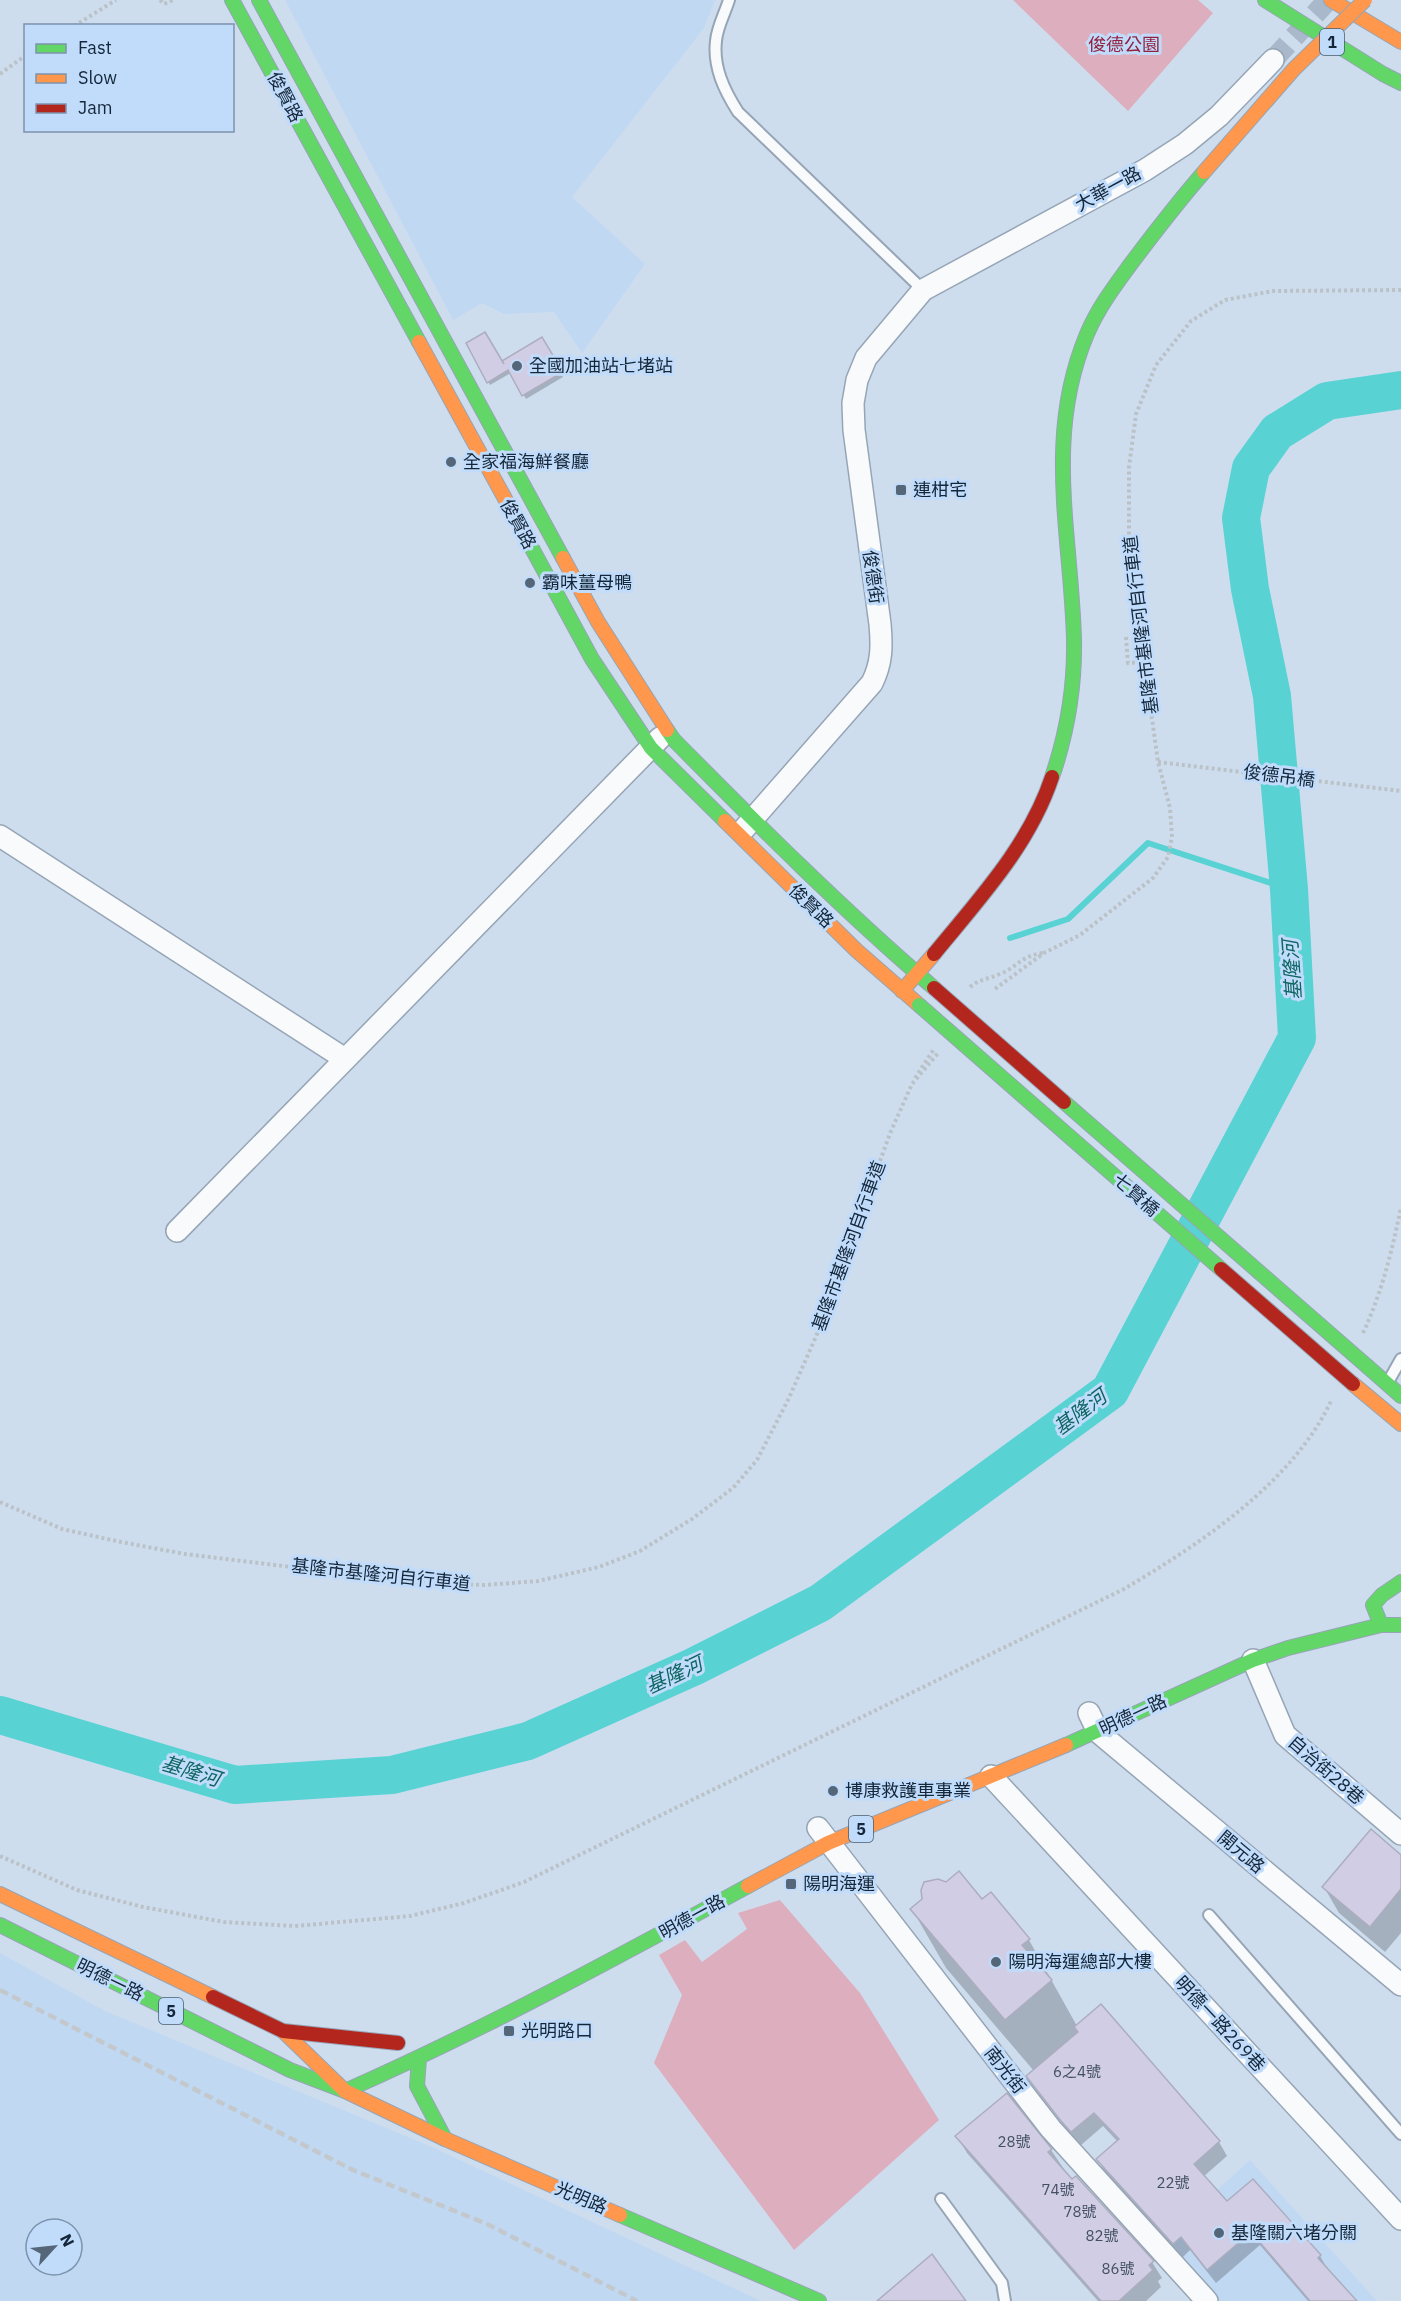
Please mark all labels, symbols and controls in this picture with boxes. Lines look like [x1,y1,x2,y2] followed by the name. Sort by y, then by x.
[24,24,234,132] legend
[1320,29,1344,55] road number: 1
[1088,33,1160,56] park label: 俊德公園
[78,36,112,59] text: Fast
[78,66,117,89] text: Slow
[263,68,308,126] street label: 俊賢路
[78,96,113,119] text: Jam
[1071,161,1145,216] street label: 大華一路
[529,354,673,377] place label: 全國加油站七堵站
[510,359,524,373] marker: 全國加油站七堵站
[463,450,589,473] place label: 全家福海鮮餐廳
[444,455,458,469] marker: 全家福海鮮餐廳
[913,478,967,501] place label: 連柑宅
[894,483,908,497] marker: 連柑宅
[495,495,542,553] street label: 俊賢路
[1118,534,1163,716] street label: 基隆市基隆河自行車道
[858,549,889,605] street label: 俊德街
[542,571,632,594] place label: 霸味薑母鴨
[523,576,537,590] marker: 霸味薑母鴨
[1242,760,1316,791] street label: 俊德吊橋
[784,879,839,933] street label: 俊賢路
[1276,935,1307,1001] water label: 基隆河
[807,1157,890,1334] street label: 基隆市基隆河自行車道
[1108,1168,1164,1221] street label: 七賢橋
[1048,1380,1115,1440] water label: 基隆河
[290,1554,472,1595] street label: 基隆市基隆河自行車道
[641,1648,710,1699] water label: 基隆河
[1095,1689,1170,1740] street label: 明德一路
[1283,1730,1369,1809] street label: 自治街28巷
[159,1749,228,1793] water label: 基隆河
[845,1779,971,1802] place label: 博康救護車事業
[826,1784,840,1798] marker: 博康救護車事業
[849,1816,873,1842] road number: 5
[1213,1825,1269,1878] street label: 開元路
[803,1872,875,1895] place label: 陽明海運
[784,1877,798,1891] marker: 陽明海運
[655,1889,729,1944] street label: 明德一路
[1008,1950,1152,1973] place label: 陽明海運總部大樓
[73,1953,148,2006] street label: 明德一路
[989,1955,1003,1969] marker: 陽明海運總部大樓
[1170,1971,1271,2076] street label: 明德一路269巷
[159,1998,183,2024] road number: 5
[521,2019,593,2042] place label: 光明路口
[502,2024,516,2038] marker: 光明路口
[980,2041,1031,2098] street label: 南光街
[1053,2062,1101,2081] house number: 6之4號
[997,2132,1031,2151] house number: 28號
[1156,2173,1190,2192] house number: 22號
[552,2176,611,2219] street label: 光明路
[1041,2180,1075,2199] house number: 74號
[1063,2202,1097,2221] house number: 78號
[24,2217,84,2277] north arrow
[1231,2221,1357,2244] place label: 基隆關六堵分關
[1085,2226,1119,2245] house number: 82號
[1212,2226,1226,2240] marker: 基隆關六堵分關
[56,2230,79,2250] text: N
[1101,2259,1135,2278] house number: 86號

